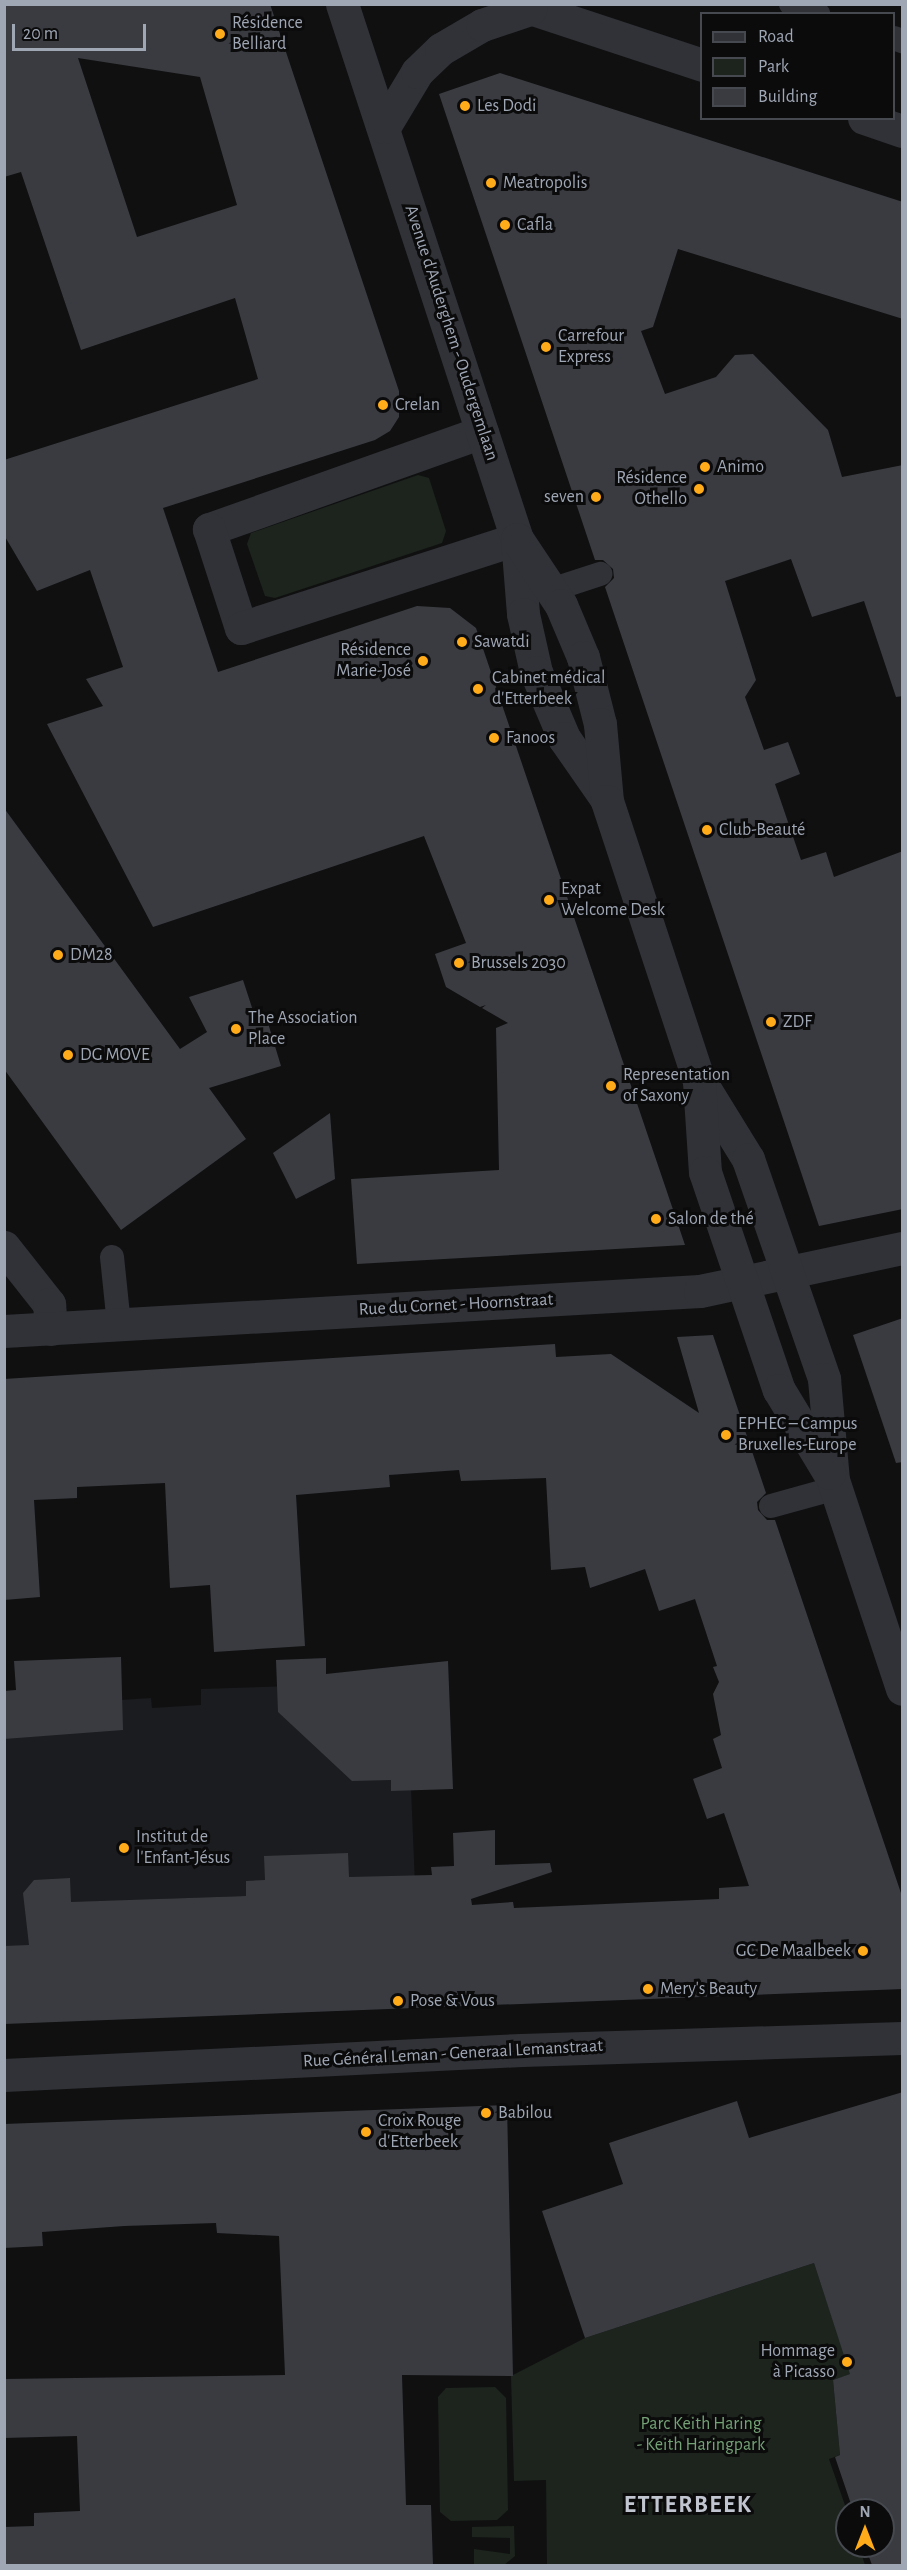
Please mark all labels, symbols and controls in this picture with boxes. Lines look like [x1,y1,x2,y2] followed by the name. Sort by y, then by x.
[15,12,148,50] scale bar
[700,12,895,120] legend
[232,13,303,56] place label: Résidence Belliard
[23,25,58,43] text: 20 m
[213,27,227,41] marker: Résidence Belliard
[758,28,794,46] text: Road
[758,58,789,76] text: Park
[758,88,817,106] text: Building
[477,95,536,117] place label: Les Dodi
[458,99,472,113] marker: Les Dodi
[503,172,587,194] place label: Meatropolis
[484,176,498,190] marker: Meatropolis
[399,203,503,463] street label: Avenue d'Auderghem - Oudergemlaan
[517,214,553,236] place label: Cafla
[498,218,512,232] marker: Cafla
[558,326,624,368] place label: Carrefour Express
[539,340,553,354] marker: Carrefour Express
[395,394,440,416] place label: Crelan
[376,398,390,412] marker: Crelan
[717,456,764,478] place label: Animo
[698,460,712,474] marker: Animo
[616,468,687,510] place label: Résidence Othello
[692,482,706,496] marker: Résidence Othello
[544,486,584,508] place label: seven
[589,490,603,504] marker: seven
[474,631,530,653] place label: Sawatdi
[455,635,469,649] marker: Sawatdi
[336,640,411,682] place label: Résidence Marie-José
[416,654,430,668] marker: Résidence Marie-José
[492,668,605,710] place label: Cabinet médical d'Etterbeek
[469,680,487,698] marker: Cabinet médical d'Etterbeek
[506,727,555,749] place label: Fanoos
[487,731,501,745] marker: Fanoos
[719,819,805,841] place label: Club-Beauté
[700,823,714,837] marker: Club-Beauté
[561,879,665,922] place label: Expat Welcome Desk
[542,893,556,907] marker: Expat Welcome Desk
[70,944,113,966] place label: DM28
[51,948,65,962] marker: DM28
[471,952,566,974] place label: Brussels 2030
[452,956,466,970] marker: Brussels 2030
[248,1008,357,1050] place label: The Association Place
[783,1011,812,1033] place label: ZDF
[764,1015,778,1029] marker: ZDF
[229,1022,243,1036] marker: The Association Place
[80,1044,150,1066] place label: DG MOVE
[61,1048,75,1062] marker: DG MOVE
[623,1065,730,1108] place label: Representation of Saxony
[604,1079,618,1093] marker: Representation of Saxony
[668,1208,754,1230] place label: Salon de thé
[649,1212,663,1226] marker: Salon de thé
[358,1289,554,1321] street label: Rue du Cornet - Hoornstraat
[738,1414,858,1456] place label: EPHEC – Campus Bruxelles-Europe
[719,1428,733,1442] marker: EPHEC – Campus Bruxelles-Europe
[136,1827,230,1870] place label: Institut de l'Enfant-Jésus
[117,1841,131,1855] marker: Institut de l'Enfant-Jésus
[736,1940,851,1962] place label: GC De Maalbeek
[856,1944,870,1958] marker: GC De Maalbeek
[660,1978,757,2000] place label: Mery's Beauty
[641,1982,655,1996] marker: Mery's Beauty
[410,1990,495,2012] place label: Pose & Vous
[391,1994,405,2008] marker: Pose & Vous
[302,2035,604,2073] street label: Rue Général Leman - Generaal Lemanstraat
[498,2102,552,2124] place label: Babilou
[479,2106,493,2120] marker: Babilou
[378,2111,461,2154] place label: Croix Rouge d'Etterbeek
[359,2125,373,2139] marker: Croix Rouge d'Etterbeek
[760,2341,835,2384] place label: Hommage à Picasso
[840,2355,854,2369] marker: Hommage à Picasso
[637,2414,765,2456] park label: Parc Keith Haring - Keith Haringpark
[624,2492,752,2520] district label: ETTERBEEK
[835,2498,895,2558] north arrow
[859,2504,871,2520] text: N

